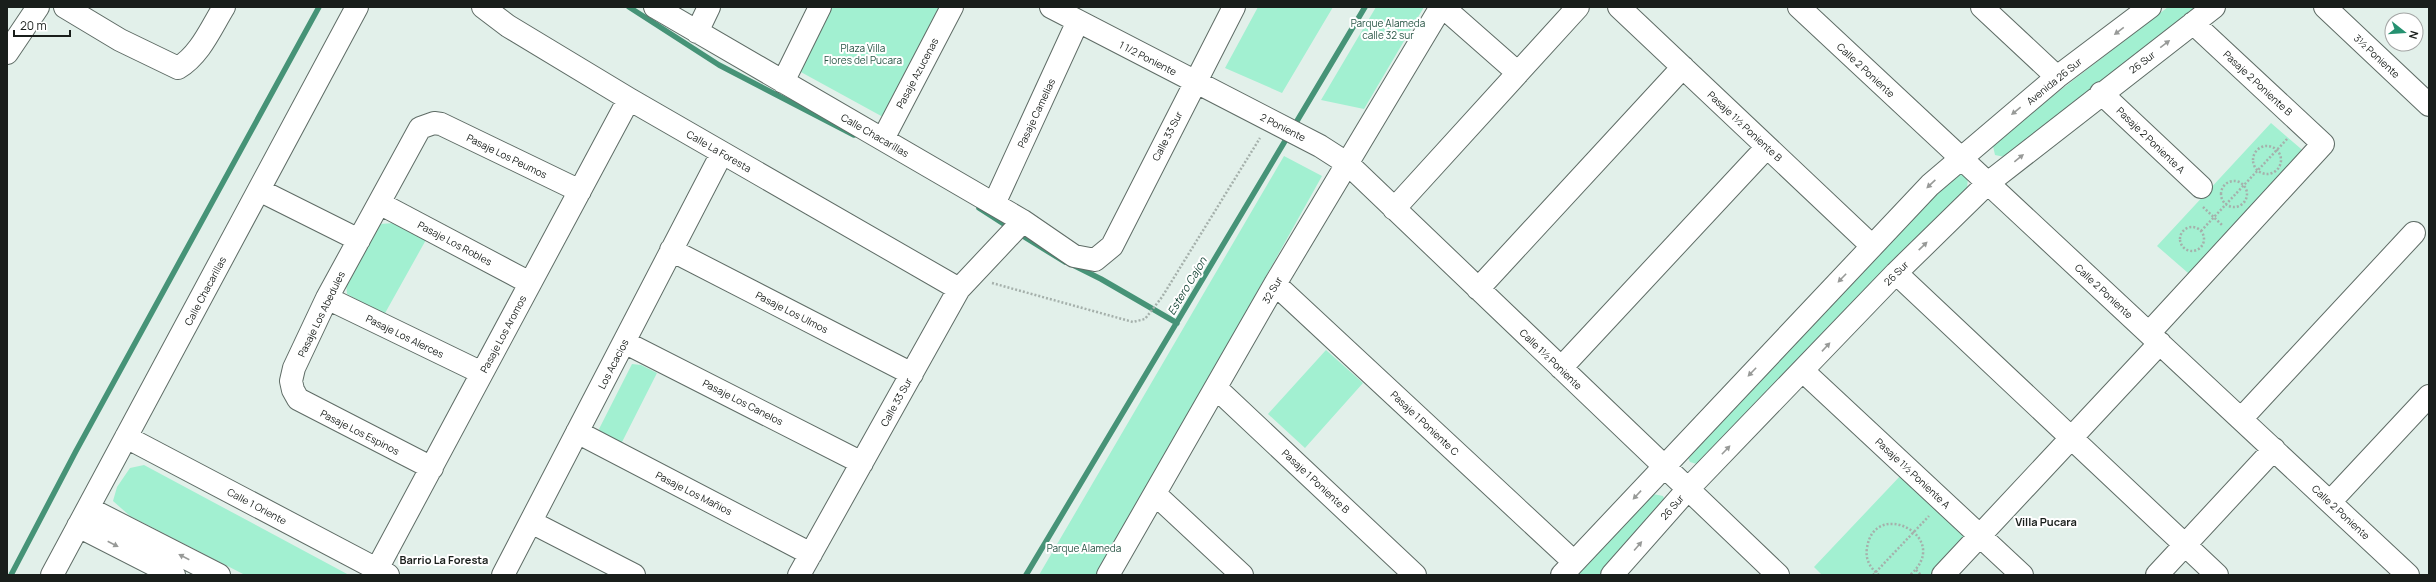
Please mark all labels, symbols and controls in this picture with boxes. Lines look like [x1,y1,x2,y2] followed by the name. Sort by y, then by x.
[14,12,70,38] scale bar
[2384,12,2424,52] north arrow
[1351,16,1425,42] park label: Parque Alameda calle 32 sur
[20,17,47,34] text: 20 m
[2113,26,2124,35] one-way arrow
[2406,29,2422,41] text: N
[2351,31,2403,81] street label: 3½ Poniente
[893,35,941,111] street label: Pasaje Azucenas
[1117,37,1179,79] street label: 1 1/2 Poniente
[2160,39,2171,48] one-way arrow
[1834,40,1898,101] street label: Calle 2 Poniente
[824,41,902,67] park label: Plaza Villa Flores del Pucara
[2126,47,2158,77] street label: 26 Sur
[2220,47,2296,119] street label: Pasaje 2 Poniente B
[2023,54,2085,108] street label: Avenida 26 Sur
[1014,76,1058,150] street label: Pasaje Camelias
[1705,88,1785,164] street label: Pasaje 1½ Poniente B
[2114,104,2189,177] street label: Pasaje 2 Poniente A
[2011,107,2022,116] one-way arrow
[1149,108,1186,163] street label: Calle 33 Sur
[838,110,912,160] street label: Calle Chacarillas
[1258,110,1308,144] street label: 2 Poniente
[684,127,754,175] street label: Calle La Foresta
[464,130,550,182] street label: Pasaje Los Peumos
[2014,154,2025,163] one-way arrow
[1926,179,1936,189] one-way arrow
[415,217,495,269] street label: Pasaje Los Robles
[1918,241,1928,251] one-way arrow
[181,254,229,328] street label: Calle Chacarillas
[1163,254,1210,317] water label: Estero Cajon
[1881,257,1912,288] street label: 26 Sur
[2072,261,2136,322] street label: Calle 2 Poniente
[294,269,348,359] street label: Pasaje Los Abedules
[1837,273,1847,283] one-way arrow
[1259,274,1285,306] street label: 32 Sur
[753,288,831,336] street label: Pasaje Los Ulmos
[477,293,529,375] street label: Pasaje Los Aromos
[364,311,446,361] street label: Pasaje Los Alerces
[1517,325,1585,393] street label: Calle 1½ Poniente
[594,337,632,391] street label: Los Acacios
[1822,342,1831,352] one-way arrow
[1747,367,1757,377] one-way arrow
[877,375,915,429] street label: Calle 33 Sur
[700,376,786,428] street label: Pasaje Los Canelos
[1388,388,1462,458] street label: Pasaje 1 Poniente C
[318,406,402,458] street label: Pasaje Los Espinos
[1873,435,1954,512] street label: Pasaje 1½ Poniente A
[1721,445,1731,455] one-way arrow
[1279,446,1353,516] street label: Pasaje 1 Poniente B
[653,468,735,518] street label: Pasaje Los Mañios
[2309,482,2373,543] street label: Calle 2 Poniente
[225,484,289,528] street label: Calle 1 Oriente
[1632,489,1641,500] one-way arrow
[1657,491,1687,523] street label: 26 Sur
[2015,514,2077,529] district label: Villa Pucara
[107,541,119,547] one-way arrow
[1047,541,1121,555] park label: Parque Alameda
[1634,541,1643,551] one-way arrow
[400,552,488,567] district label: Barrio La Foresta
[179,554,190,560] one-way arrow

